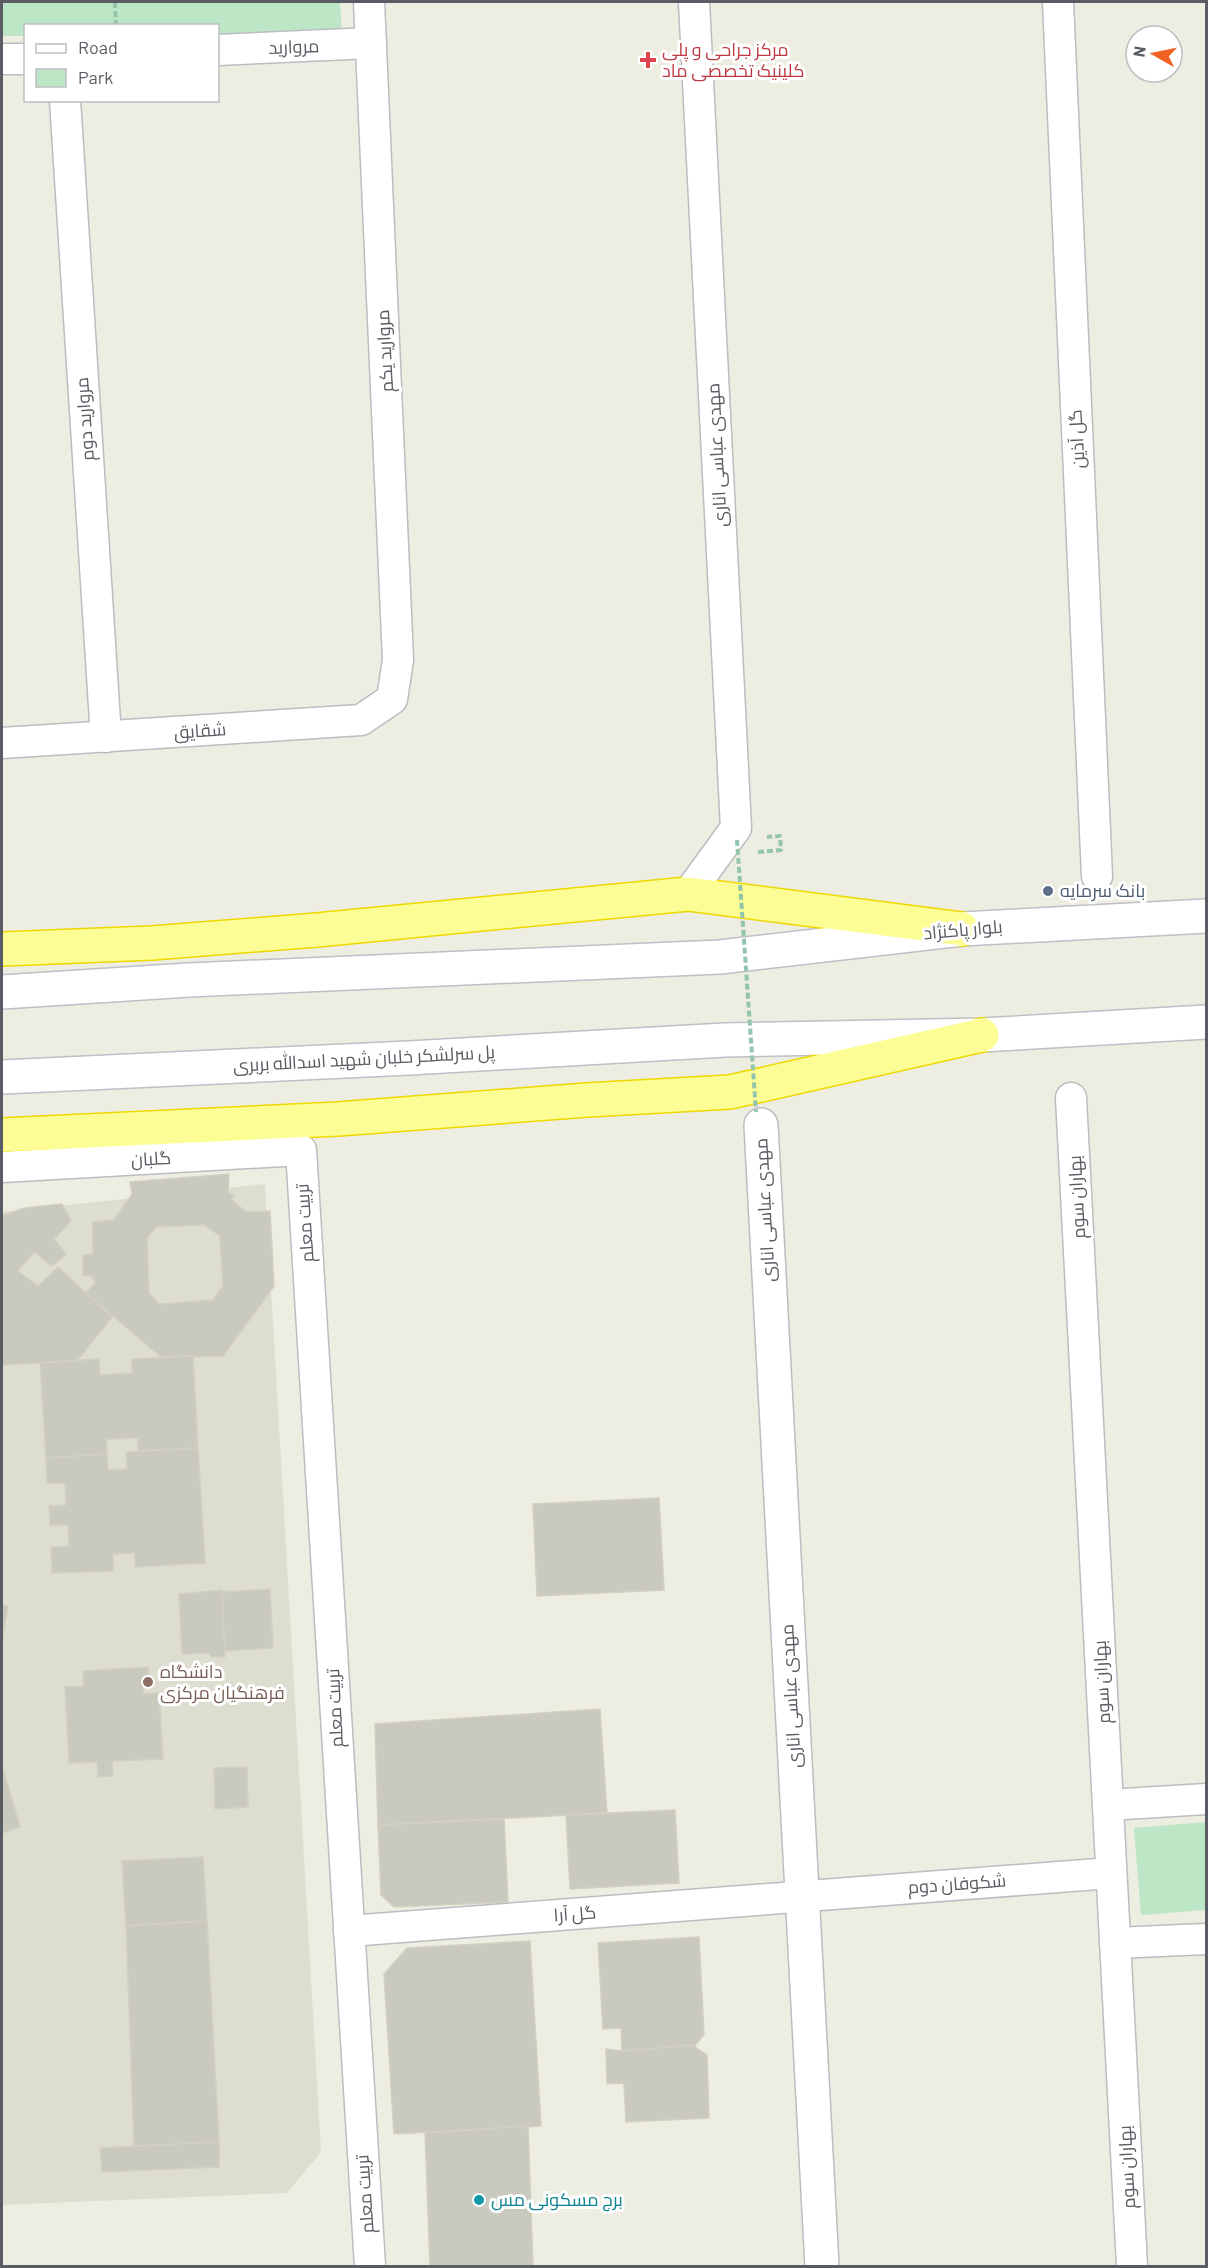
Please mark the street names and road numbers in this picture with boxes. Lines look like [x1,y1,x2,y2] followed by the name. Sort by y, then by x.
[268,34,320,59] street label: مروارید
[371,309,399,393] street label: مروارید یکم
[70,376,100,462] street label: مروارید دوم
[701,382,732,528] street label: مهدی عباسی اناری
[1063,409,1090,469] street label: گل آذین
[173,717,227,745] street label: شقایق
[922,915,1004,945] street label: بلوار پاکنژاد
[232,1040,496,1078] street label: پل سرلشکر خلبان شهید اسدالله بربری
[749,1137,780,1283] street label: مهدی عباسی اناری
[130,1146,172,1171] street label: گلبان
[1063,1155,1091,1239] street label: بهاران سوم
[290,1183,320,1263] street label: تربیت معلم
[775,1623,806,1769] street label: مهدی عباسی اناری
[1088,1640,1116,1724] street label: بهاران سوم
[321,1668,349,1748] street label: تربیت معلم
[907,1869,1007,1899] street label: شکوفان دوم
[553,1901,597,1926] street label: گل آرا
[1113,2125,1141,2209] street label: بهاران سوم
[350,2154,380,2234] street label: تربیت معلم

